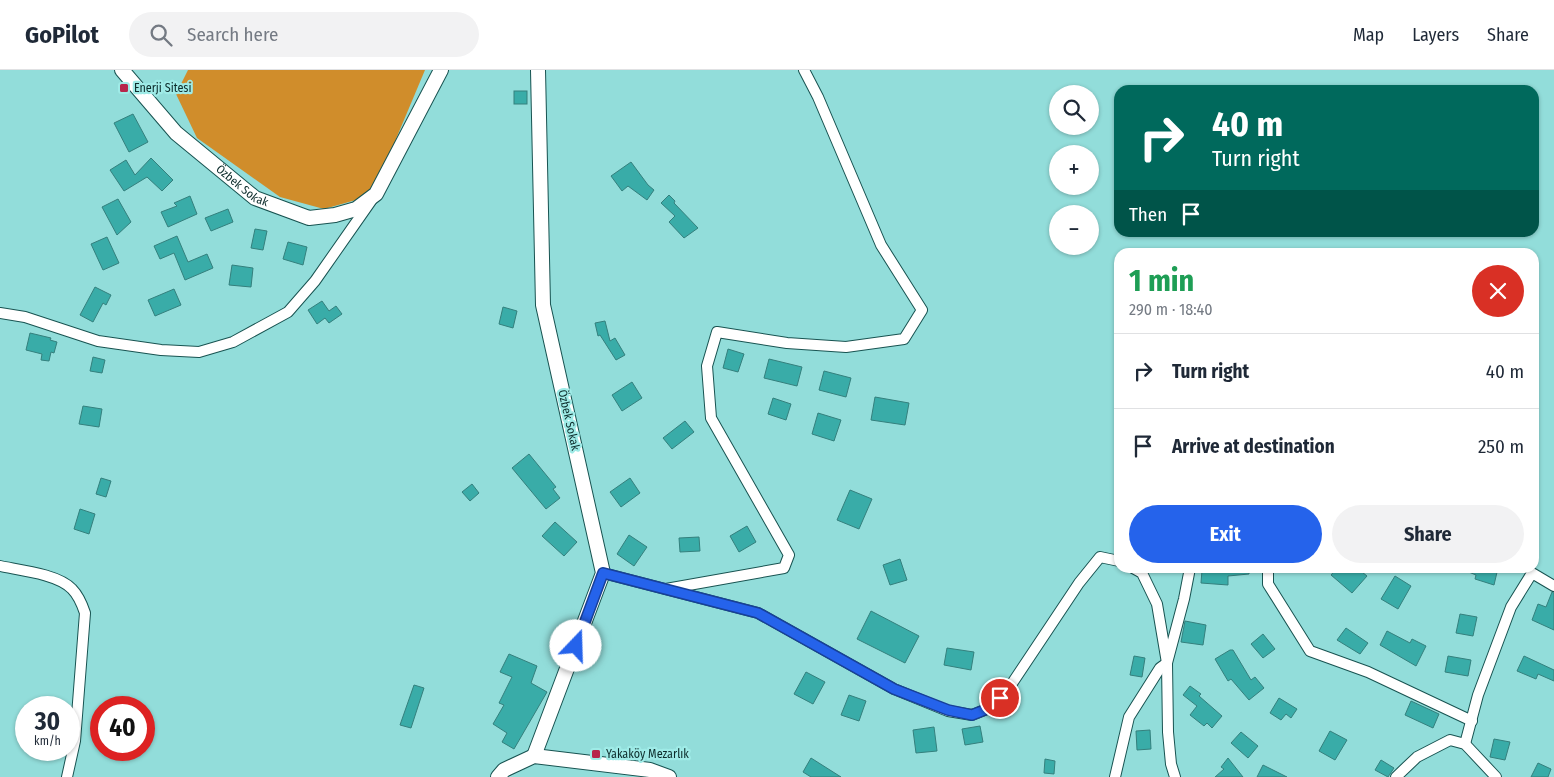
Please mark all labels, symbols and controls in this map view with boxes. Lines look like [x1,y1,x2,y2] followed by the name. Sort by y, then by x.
[129,12,479,57] search box
[25,21,99,49] text: GoPilot
[147,21,175,49] icon: search
[187,23,279,46] text: Search here
[1353,24,1384,46] text: Map
[1412,24,1459,46] text: Layers
[1487,24,1529,46] text: Share
[134,81,192,95] place label: Enerji Sitesi
[118,82,130,94] marker: Enerji Sitesi
[1049,85,1099,255] map controls
[1049,85,1099,135] button: search
[1212,103,1283,145] text: 40 m
[1129,105,1194,170] icon: right
[1049,145,1099,195] button: +
[1212,145,1300,172] text: Turn right
[213,160,271,209] street label: Özbek Sokak
[1177,200,1205,228] icon: arrive
[1129,203,1167,226] text: Then
[1049,205,1099,255] button: −
[1129,263,1194,299] text: 1 min
[1472,265,1524,317] button: close
[1129,300,1213,319] text: 290 m · 18:40
[1129,357,1157,385] icon: right
[1172,360,1249,383] text: Turn right
[1486,360,1524,383] text: 40 m
[555,388,585,452] street label: Özbek Sokak
[1129,432,1157,460] icon: arrive
[1172,435,1335,458] text: Arrive at destination
[1478,435,1524,458] text: 250 m
[1129,505,1322,563] button: Exit
[1332,505,1524,563] button: Share
[549,619,601,671] position arrow
[979,677,1021,719] pin
[986,684,1014,712] icon: arrive
[90,696,155,761] speed limit sign: 40
[35,707,60,737] text: 30
[34,734,61,748] text: km/h
[606,747,689,761] place label: Yakaköy Mezarlık
[590,748,602,760] marker: Yakaköy Mezarlık

